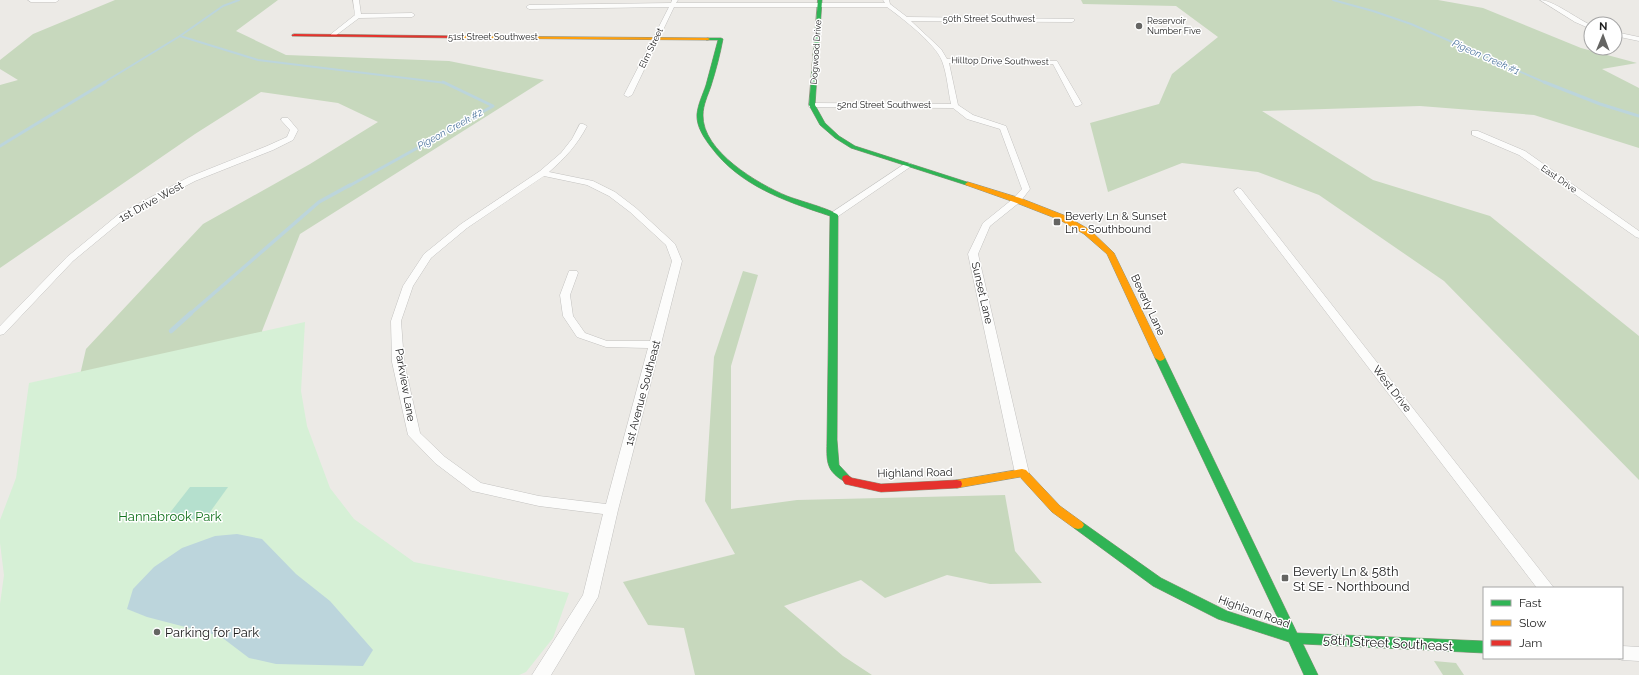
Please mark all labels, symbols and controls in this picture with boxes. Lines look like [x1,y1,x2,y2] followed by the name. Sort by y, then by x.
[943,14,1035,24] street label: 50th Street Southwest
[1147,16,1202,36] place label: Reservoir Number Five
[1583,16,1623,56] north arrow
[809,19,823,85] street label: Dogwood Drive
[1599,20,1607,33] text: N
[1134,21,1144,31] marker: Reservoir Number Five
[637,26,665,70] street label: Elm Street
[448,32,538,42] street label: 51st Street Southwest
[1451,37,1521,77] water label: Pigeon Creek #1
[951,55,1049,67] street label: Hilltop Drive Southwest
[837,100,931,110] street label: 52nd Street Southwest
[415,106,485,152] water label: Pigeon Creek #2
[1539,163,1579,195] street label: East Drive
[117,179,186,225] street label: 1st Drive West
[1065,210,1167,236] place label: Beverly Ln & Sunset Ln - Southbound
[1052,217,1062,227] marker: Beverly Ln & Sunset Ln - Southbound
[969,261,996,326] street label: Sunset Lane
[1128,272,1168,338] street label: Beverly Lane
[623,338,663,447] street label: 1st Avenue Southeast
[392,348,418,423] street label: Parkview Lane
[1370,363,1414,415] street label: West Drive
[877,466,953,480] street label: Highland Road
[118,509,222,524] park label: Hannabrook Park
[1293,564,1410,594] place label: Beverly Ln & 58th St SE - Northbound
[1280,573,1290,583] marker: Beverly Ln & 58th St SE - Northbound
[1483,587,1623,659] legend
[1216,593,1292,631] street label: Highland Road
[1519,596,1542,610] text: Fast
[1519,616,1546,630] text: Slow
[165,625,259,640] place label: Parking for Park
[152,627,162,637] marker: Parking for Park
[1323,632,1454,654] street label: 58th Street Southeast
[1519,636,1542,650] text: Jam

